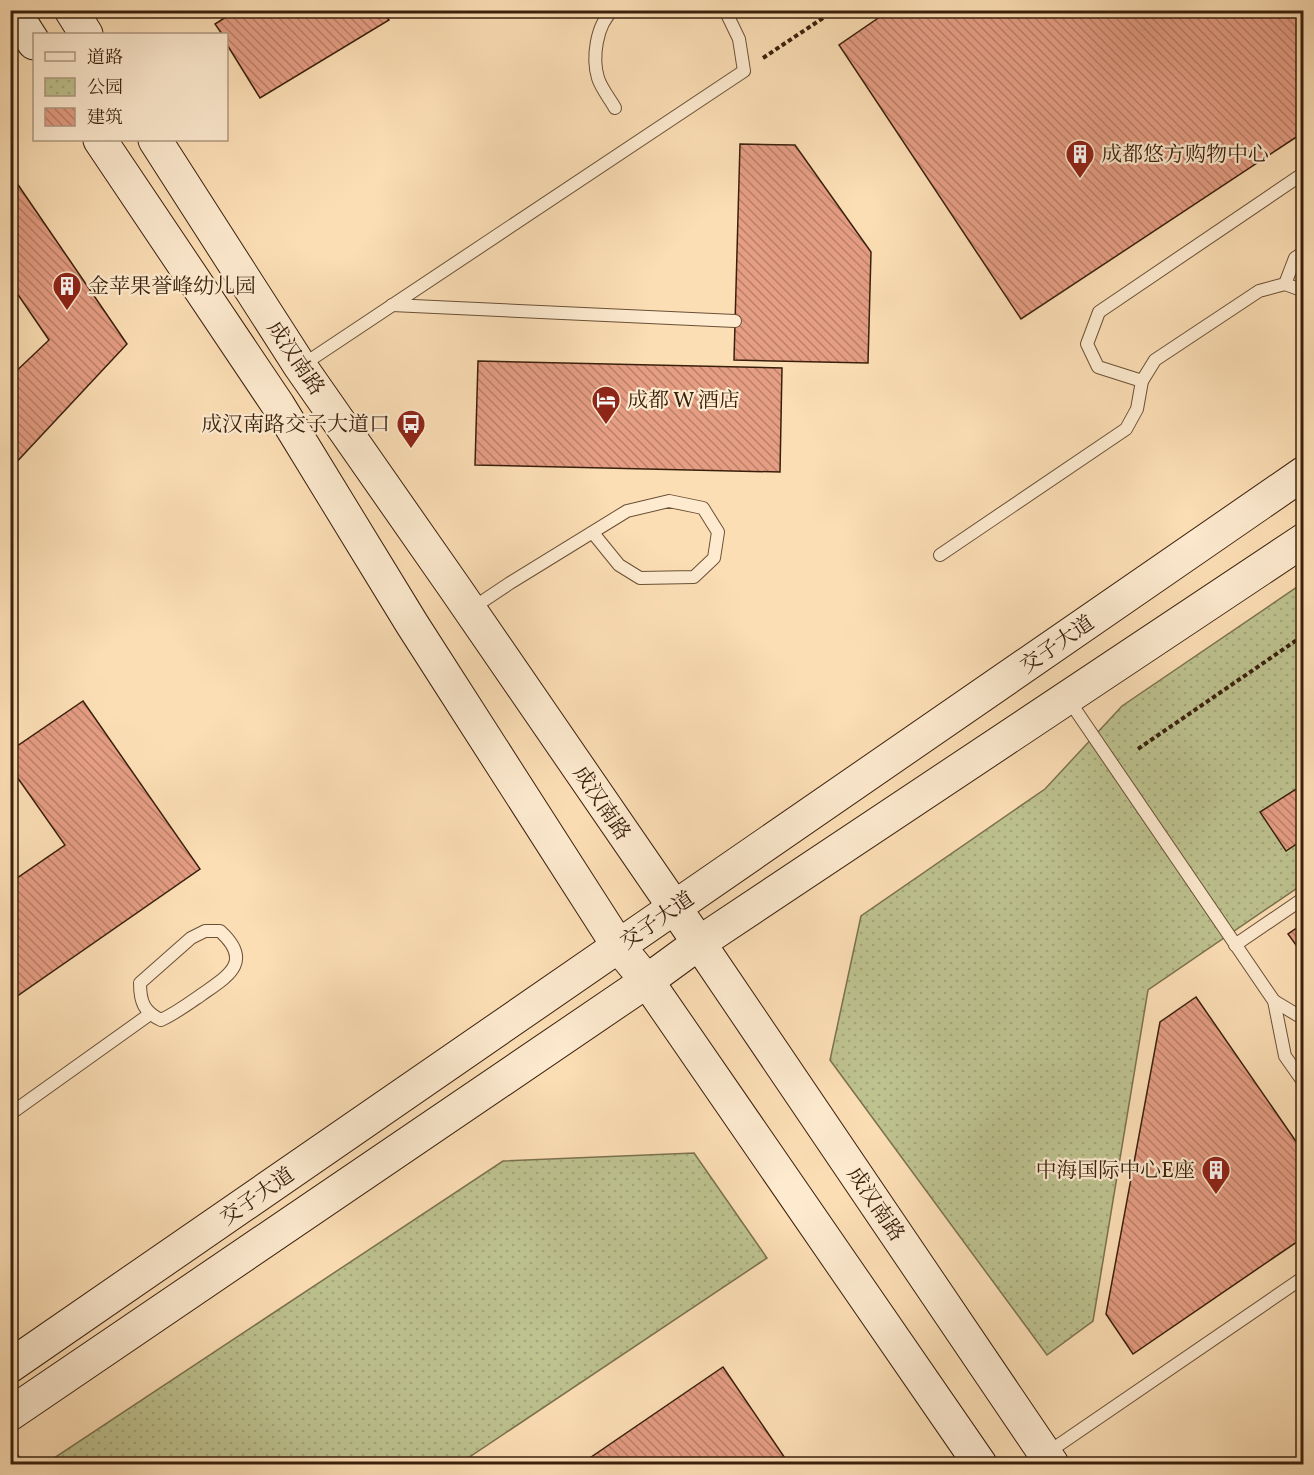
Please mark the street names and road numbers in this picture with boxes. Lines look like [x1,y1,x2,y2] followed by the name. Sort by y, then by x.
[259,316,330,402] street label: 成汉南路
[1015,609,1101,681] street label: 交子大道
[565,761,636,847] street label: 成汉南路
[615,885,701,957] street label: 交子大道
[215,1161,301,1233] street label: 交子大道
[839,1162,910,1248] street label: 成汉南路

